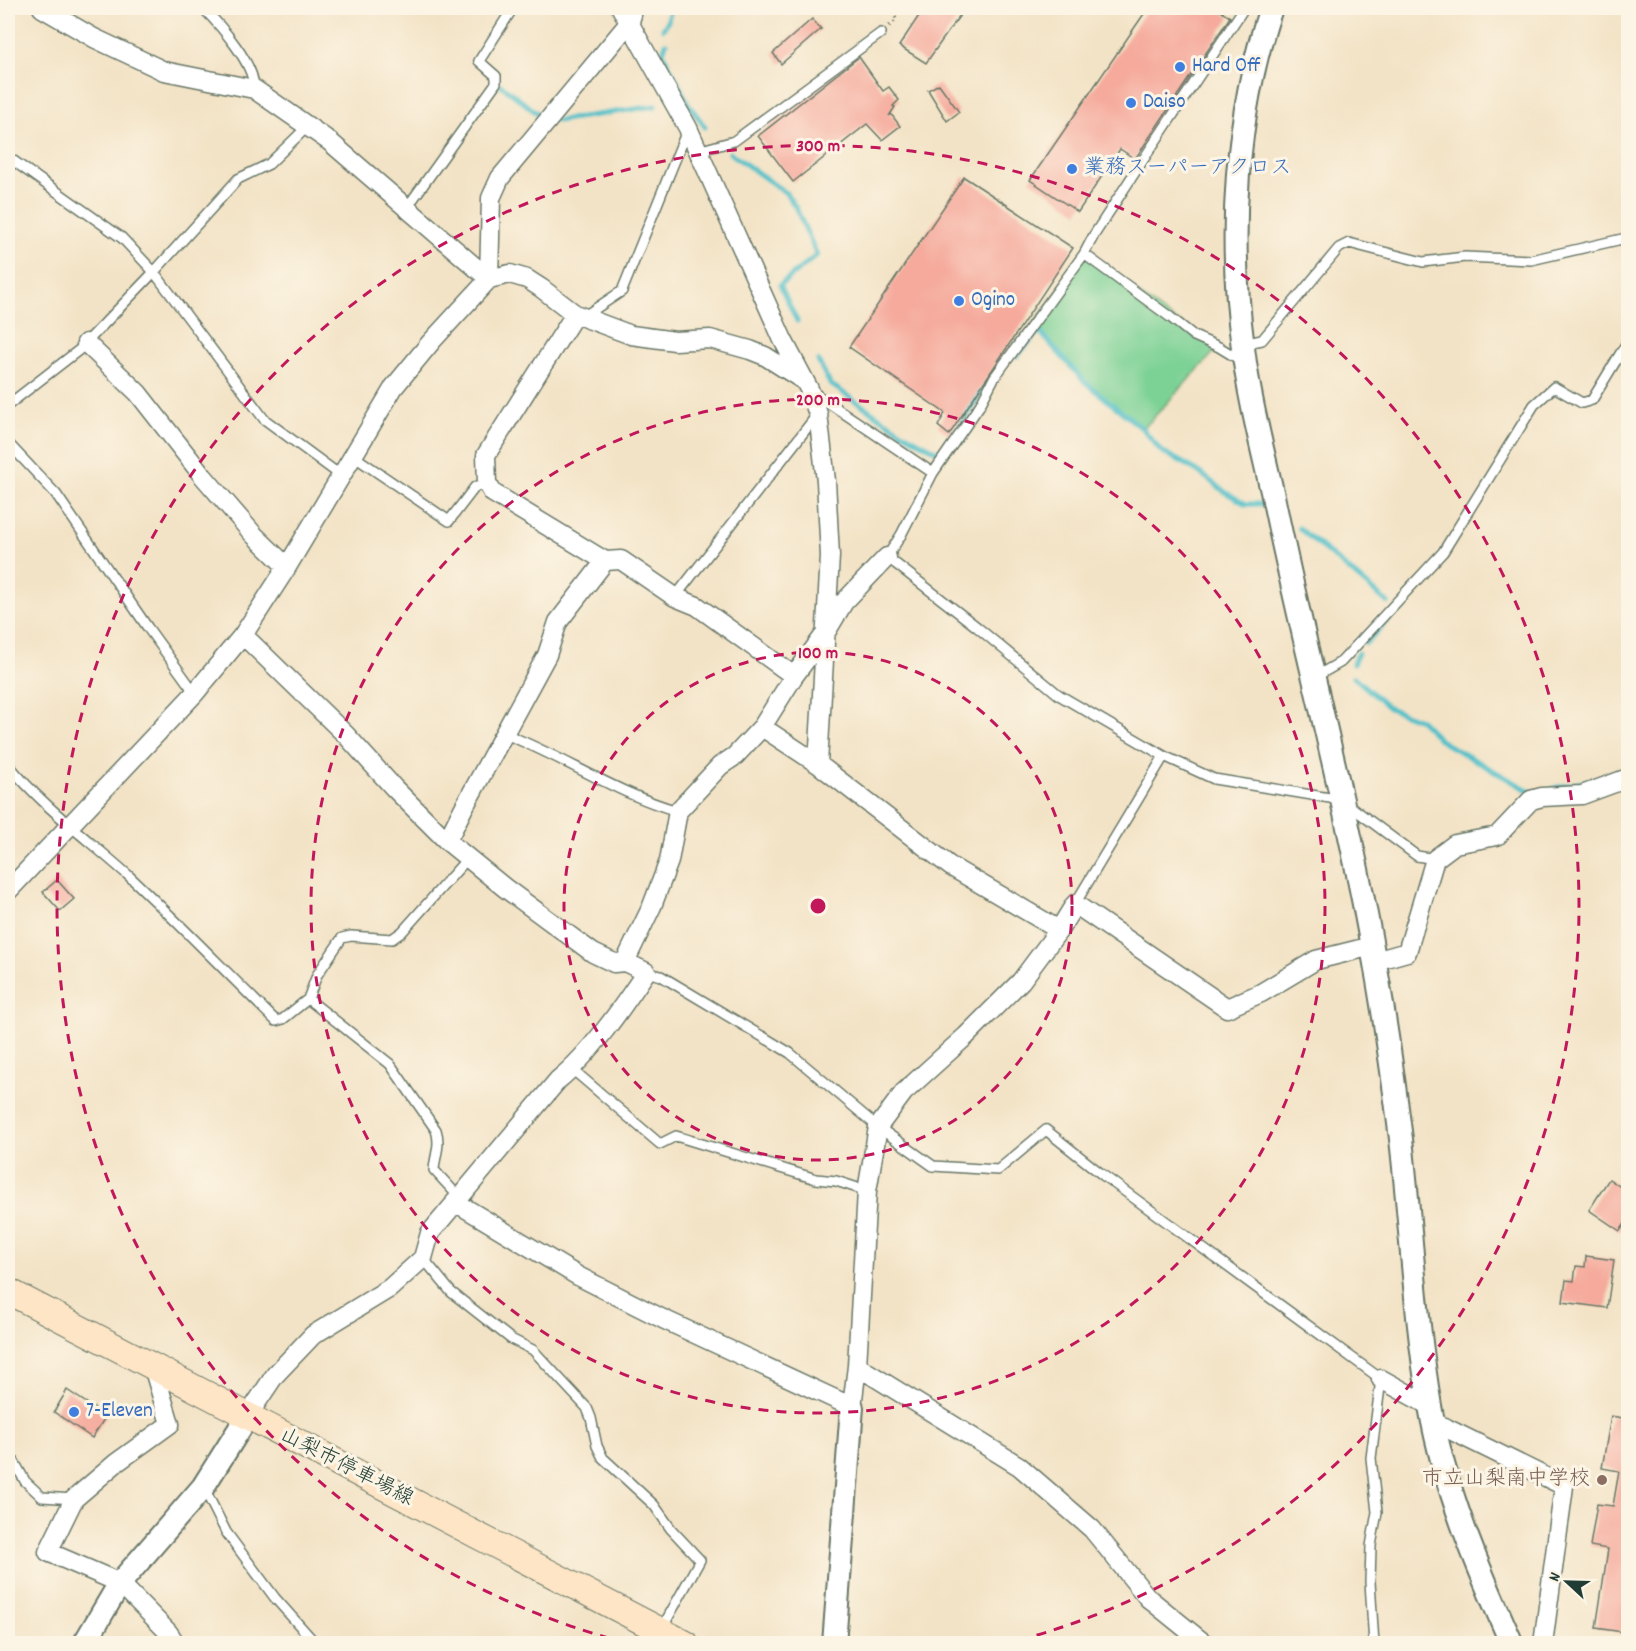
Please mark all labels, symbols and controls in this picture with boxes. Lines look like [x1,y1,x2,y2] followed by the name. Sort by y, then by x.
[1192,52,1261,82] place label: Hard Off
[1173,60,1187,74] marker: Hard Off
[1143,88,1186,118] place label: Daiso
[1124,96,1138,110] marker: Daiso
[796,135,840,160] text: 300 m
[1084,154,1291,184] place label: 業務スーパーアクロス
[1065,162,1079,176] marker: 業務スーパーアクロス
[971,286,1015,316] place label: Ogino
[952,294,966,308] marker: Ogino
[796,389,840,414] text: 200 m
[798,642,838,667] text: 100 m
[808,896,828,916] centre of rings
[86,1397,153,1427] place label: 7-Eleven
[67,1405,81,1419] marker: 7-Eleven
[274,1421,418,1515] street label: 山梨市停車場線
[1422,1465,1590,1495] place label: 市立山梨南中学校
[1595,1473,1609,1487] marker: 市立山梨南中学校
[1537,1552,1597,1612] north arrow
[1543,1569,1568,1585] text: N

